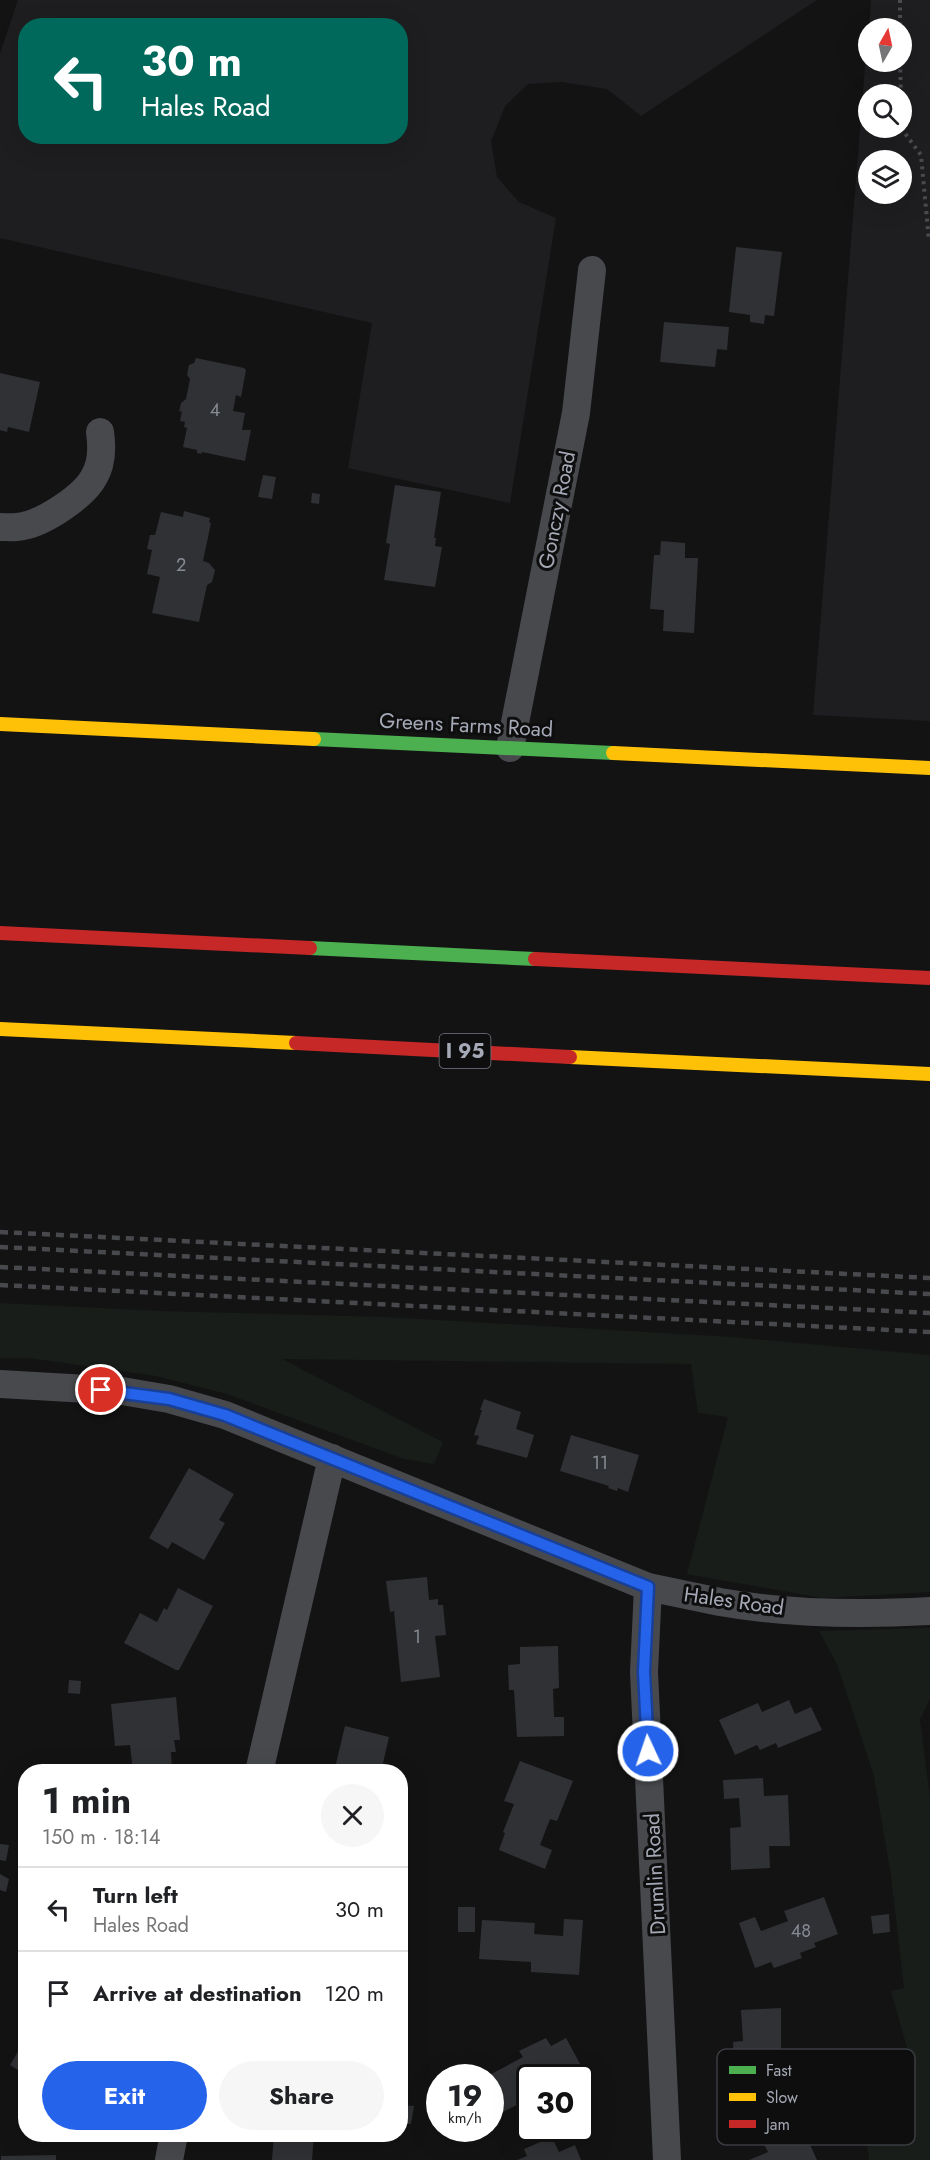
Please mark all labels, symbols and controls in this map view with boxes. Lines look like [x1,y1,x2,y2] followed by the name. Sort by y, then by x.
[858,18,912,72] north arrow
[858,18,912,204] map controls
[141,31,242,92] text: 30 m
[42,42,120,120] icon: left
[858,84,912,138] button: search
[141,87,271,126] text: Hales Road
[858,150,912,204] button: layers
[210,397,220,423] house number: 4
[531,448,583,572] street label: Gonczy Road
[176,552,186,578] house number: 2
[378,705,554,745] street label: Greens Farms Road
[440,1034,490,1068] road number: I 95
[75,1364,126,1415] pin
[84,1373,117,1406] icon: arrive
[592,1450,608,1476] house number: 11
[682,1579,786,1623] street label: Hales Road
[413,1624,421,1650] house number: 1
[616,1719,680,1783] position arrow
[42,1774,131,1826] text: 1 min
[321,1784,384,1847] button: close
[637,1812,673,1936] street label: Drumlin Road
[42,1823,160,1852] text: 150 m · 18:14
[93,1879,178,1911] text: Turn left
[42,1893,75,1926] icon: left
[335,1893,384,1925] text: 30 m
[93,1911,189,1940] text: Hales Road
[791,1918,811,1944] house number: 48
[42,1977,75,2010] icon: arrive
[93,1977,302,2009] text: Arrive at destination
[325,1977,384,2009] text: 120 m
[717,2049,915,2145] legend
[766,2059,792,2082] text: Fast
[42,2061,207,2130] button: Exit
[219,2061,384,2130] button: Share
[516,2064,594,2142] speed limit sign: 30
[447,2074,483,2117] text: 19
[766,2086,798,2109] text: Slow
[448,2107,482,2129] text: km/h
[764,2113,790,2136] text: Jam

